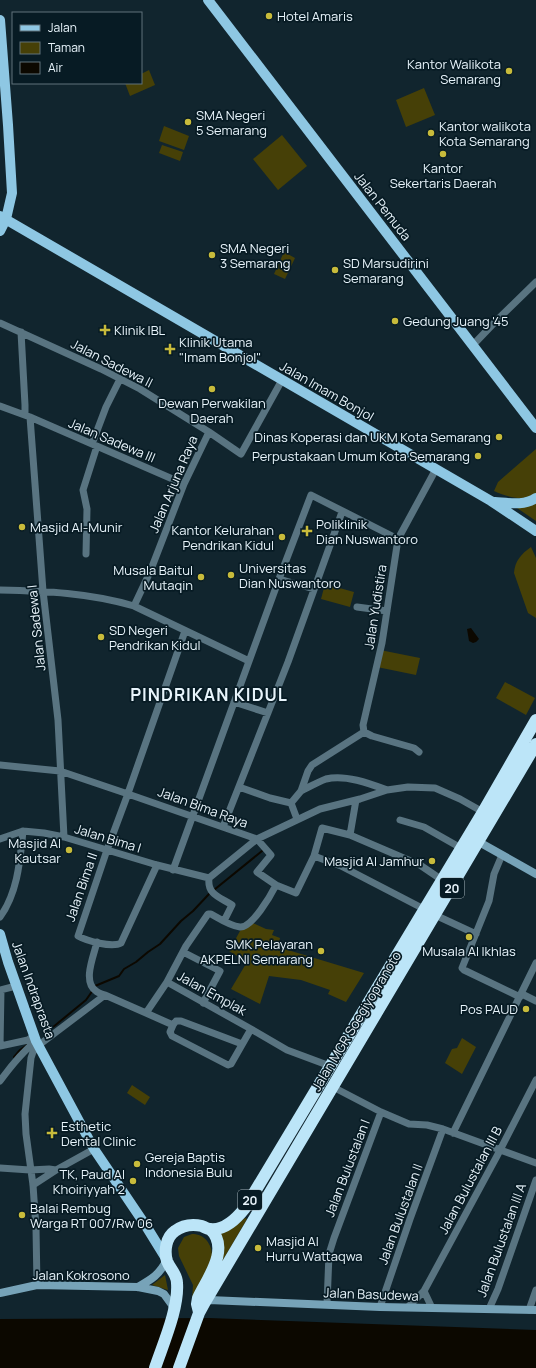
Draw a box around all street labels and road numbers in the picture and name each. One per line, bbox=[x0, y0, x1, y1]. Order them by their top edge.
street label: Jalan Pemuda bbox=[350, 168, 416, 244]
street label: Jalan Sadewa II bbox=[68, 335, 156, 391]
street label: Jalan Imam Bonjol bbox=[277, 357, 377, 425]
street label: Jalan Sadewa III bbox=[66, 414, 158, 466]
street label: Jalan Arjuna Raya bbox=[144, 433, 202, 535]
street label: Jalan Yudistira bbox=[359, 563, 391, 651]
street label: Jalan Sadewa I bbox=[23, 584, 49, 672]
street label: Jalan Bima Raya bbox=[156, 782, 250, 832]
street label: Jalan Bima I bbox=[73, 819, 143, 857]
street label: Jalan Bima II bbox=[61, 850, 101, 924]
road number: 20 bbox=[440, 878, 464, 898]
street label: Jalan Indraprasta bbox=[8, 939, 60, 1041]
street label: Jalan MGR Soegiyopranoto bbox=[307, 947, 405, 1094]
street label: Jalan Emplak bbox=[174, 967, 250, 1020]
street label: Jalan Bulustalan I bbox=[320, 1117, 374, 1219]
street label: Jalan Bulustalan III B bbox=[434, 1123, 506, 1237]
street label: Jalan Bulustalan II bbox=[373, 1161, 427, 1267]
street label: Jalan Bulustalan III A bbox=[472, 1181, 530, 1299]
road number: 20 bbox=[238, 1190, 262, 1210]
street label: Jalan Kokrosono bbox=[32, 1266, 130, 1284]
street label: Jalan Basudewa bbox=[323, 1283, 419, 1305]

